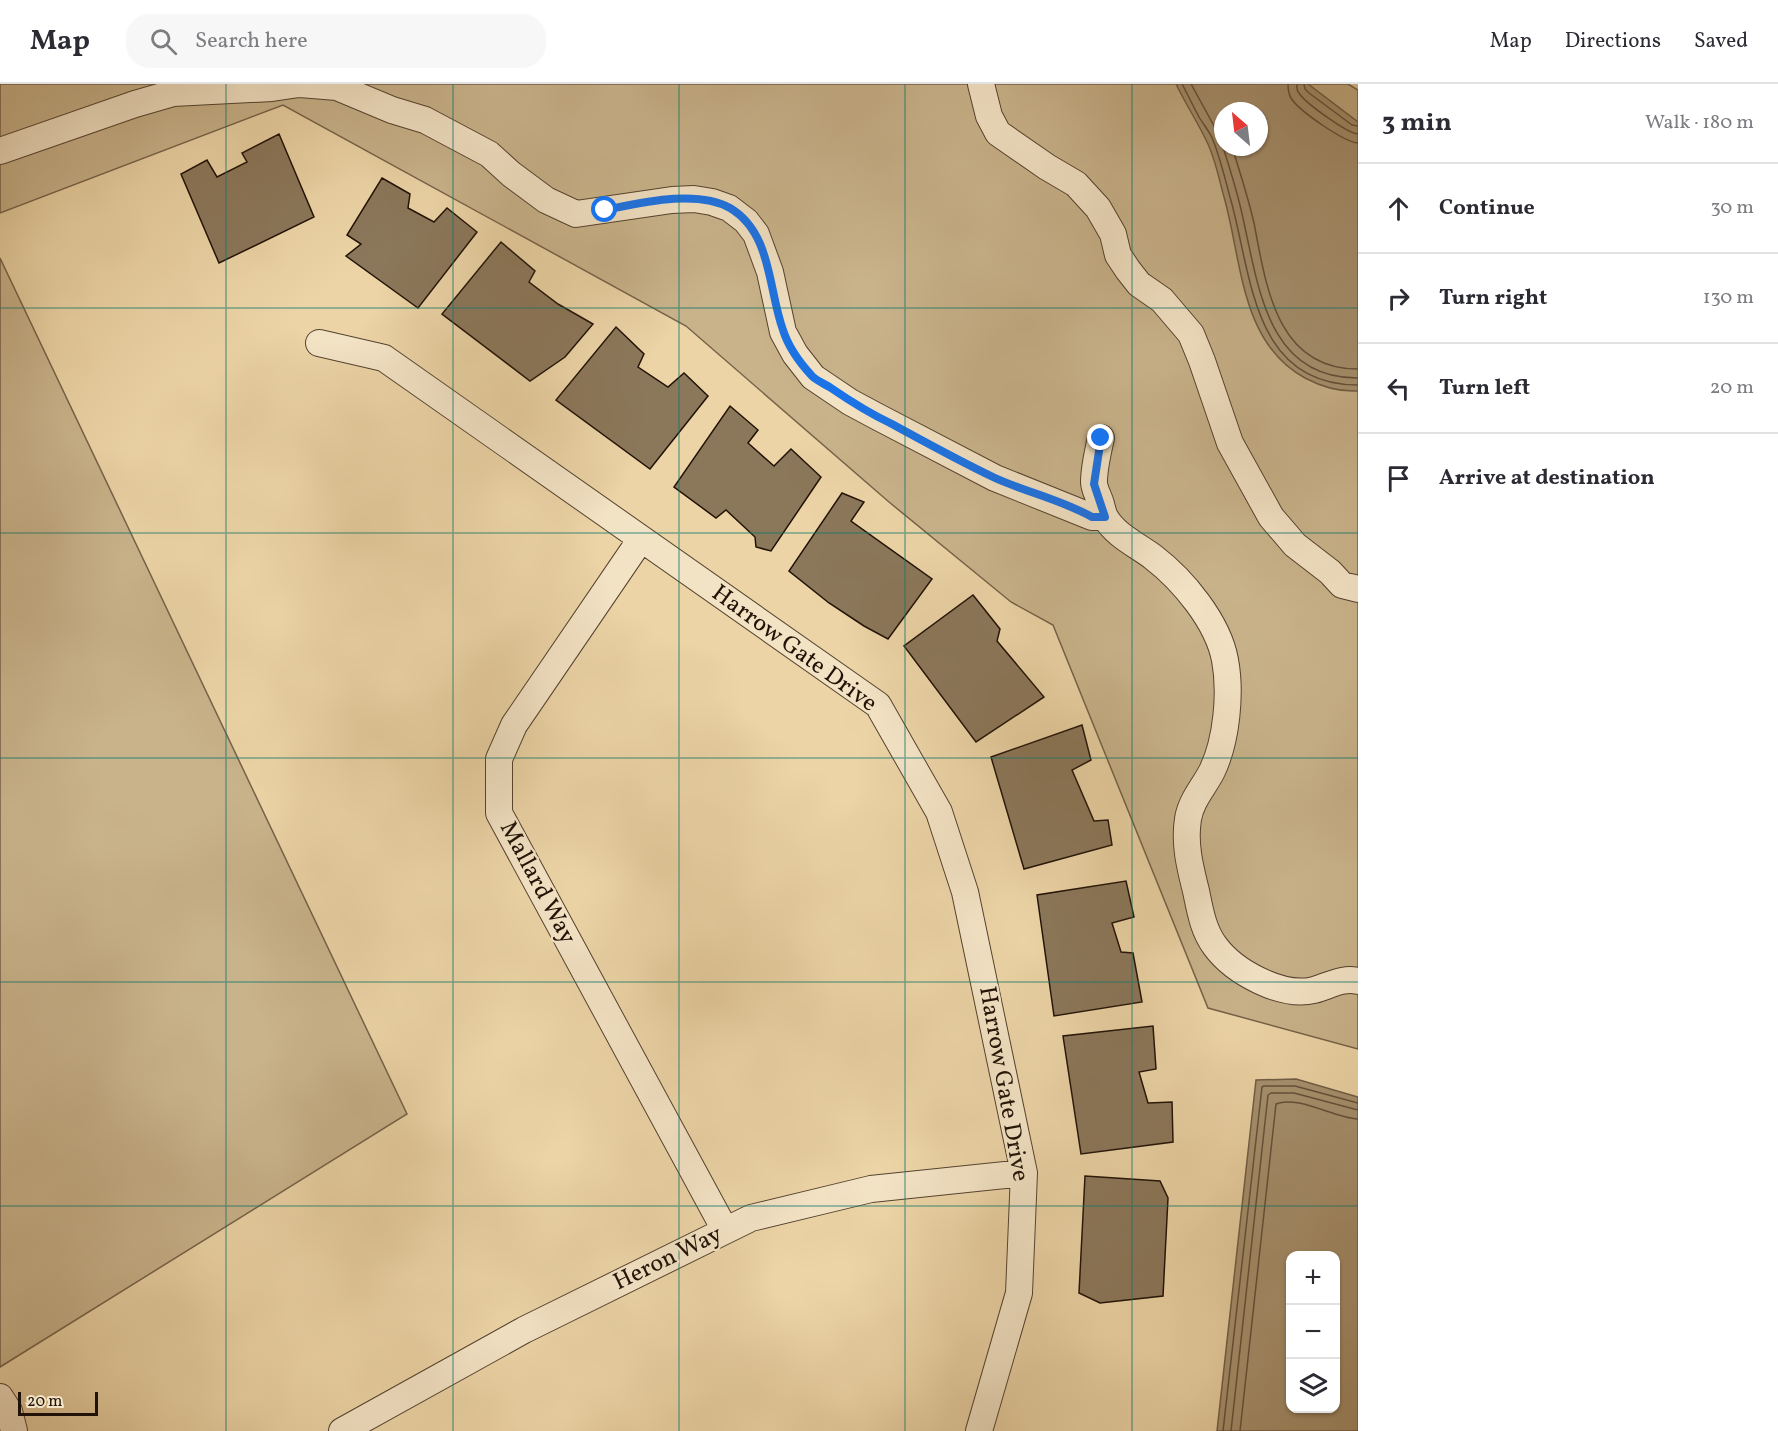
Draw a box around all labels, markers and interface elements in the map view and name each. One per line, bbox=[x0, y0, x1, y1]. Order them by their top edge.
search box bbox=[126, 14, 546, 68]
text: Map bbox=[30, 22, 90, 61]
icon: search bbox=[147, 25, 180, 58]
text: Search here bbox=[195, 26, 308, 57]
text: Map bbox=[1490, 27, 1532, 56]
text: Directions bbox=[1565, 27, 1661, 56]
text: Saved bbox=[1694, 27, 1748, 56]
north arrow bbox=[1214, 102, 1268, 156]
text: 3 min bbox=[1382, 105, 1452, 141]
text: Walk · 180 m bbox=[1645, 109, 1754, 137]
icon: ahead bbox=[1382, 192, 1415, 225]
text: Continue bbox=[1439, 193, 1535, 224]
text: 30 m bbox=[1710, 194, 1754, 222]
route start bbox=[591, 196, 617, 222]
icon: right bbox=[1382, 282, 1415, 315]
text: Turn right bbox=[1439, 283, 1547, 314]
text: 130 m bbox=[1703, 284, 1754, 312]
icon: left bbox=[1382, 372, 1415, 405]
text: Turn left bbox=[1439, 373, 1530, 404]
text: 20 m bbox=[1710, 374, 1754, 402]
route end bbox=[1087, 424, 1113, 450]
icon: arrive bbox=[1382, 462, 1415, 495]
text: Arrive at destination bbox=[1439, 463, 1655, 494]
street label: Harrow Gate Drive bbox=[704, 577, 884, 721]
street label: Mallard Way bbox=[490, 815, 584, 951]
street label: Harrow Gate Drive bbox=[969, 984, 1037, 1184]
street label: Heron Way bbox=[608, 1218, 728, 1300]
map controls bbox=[1286, 1251, 1340, 1413]
button: + bbox=[1286, 1251, 1340, 1305]
button: − bbox=[1286, 1305, 1340, 1359]
button: layers bbox=[1286, 1359, 1340, 1413]
scale bar bbox=[18, 1389, 98, 1416]
text: 20 m bbox=[27, 1391, 62, 1413]

